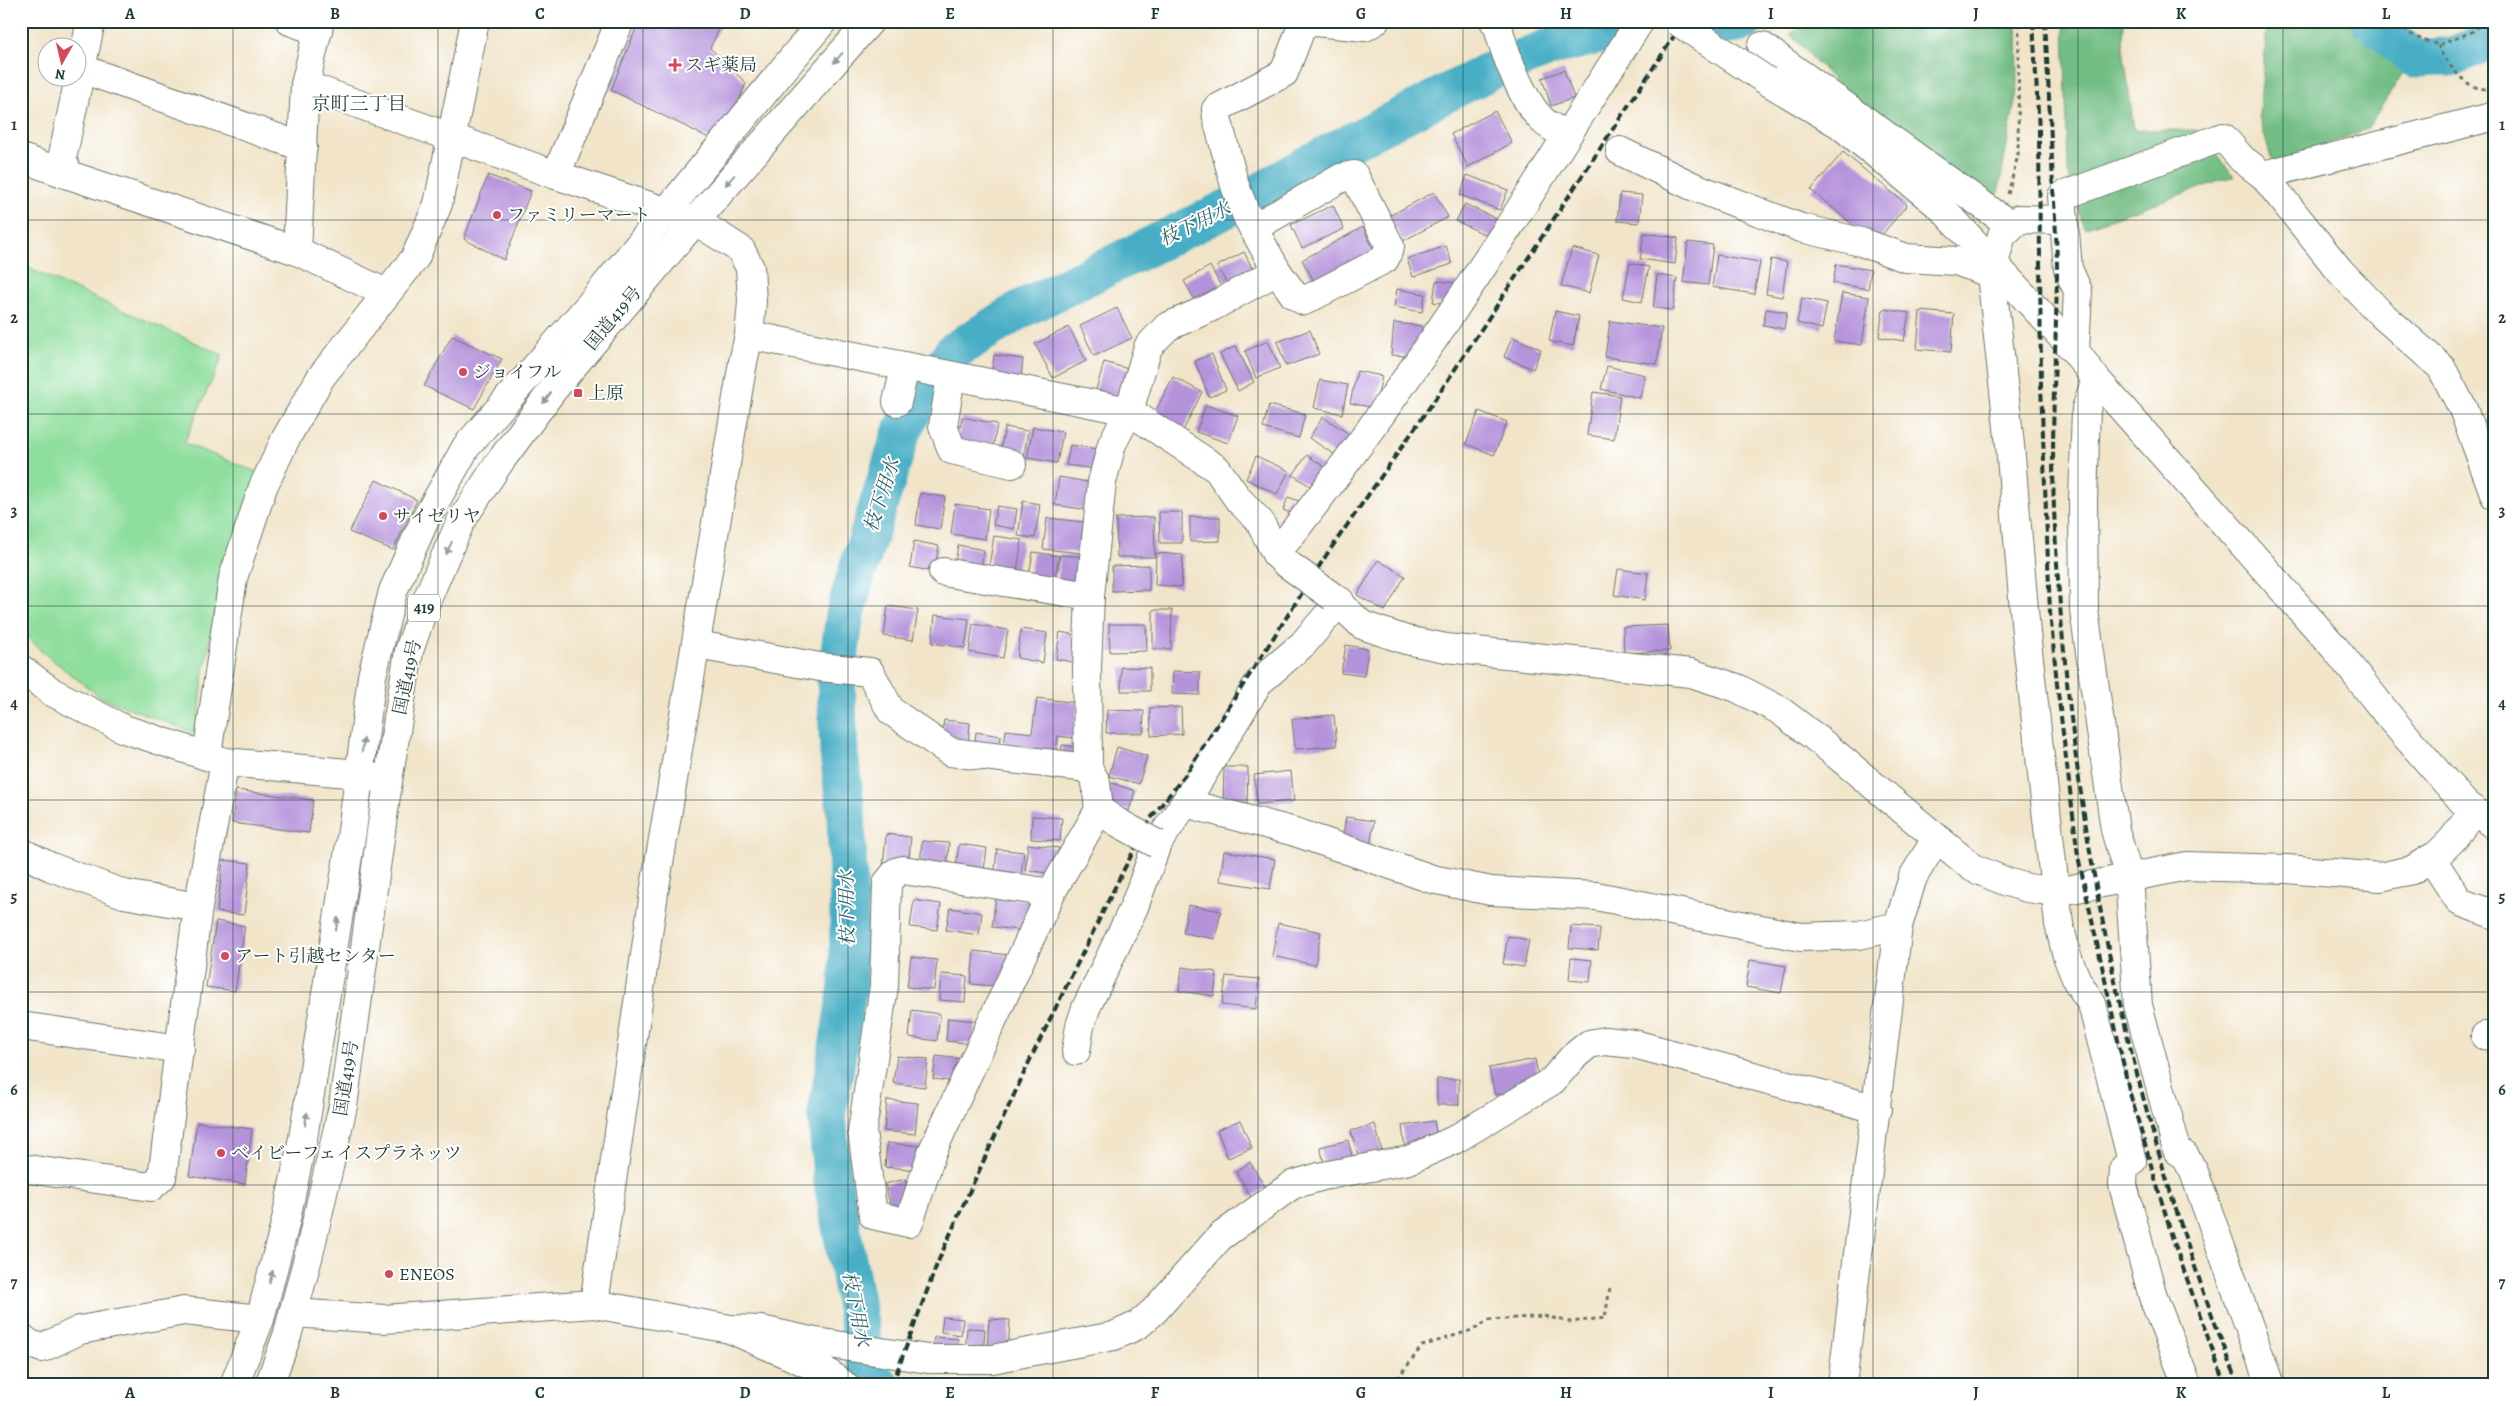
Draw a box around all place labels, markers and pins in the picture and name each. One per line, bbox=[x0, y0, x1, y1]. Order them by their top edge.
place label: スギ薬局 bbox=[685, 53, 757, 77]
marker: スギ薬局 bbox=[669, 59, 681, 71]
place label: ファミリーマート bbox=[507, 203, 651, 227]
marker: ファミリーマート bbox=[491, 209, 503, 221]
place label: ジョイフル bbox=[473, 360, 561, 384]
marker: ジョイフル bbox=[457, 366, 469, 378]
place label: 上原 bbox=[588, 381, 624, 405]
marker: 上原 bbox=[572, 387, 584, 399]
place label: サイゼリヤ bbox=[393, 504, 481, 528]
marker: サイゼリヤ bbox=[377, 510, 389, 522]
place label: アート引越センター bbox=[235, 944, 396, 968]
marker: アート引越センター bbox=[219, 950, 231, 962]
place label: ベイビーフェイスプラネッツ bbox=[231, 1141, 462, 1165]
marker: ベイビーフェイスプラネッツ bbox=[215, 1147, 227, 1159]
place label: ENEOS bbox=[399, 1262, 455, 1286]
marker: ENEOS bbox=[383, 1268, 395, 1280]

